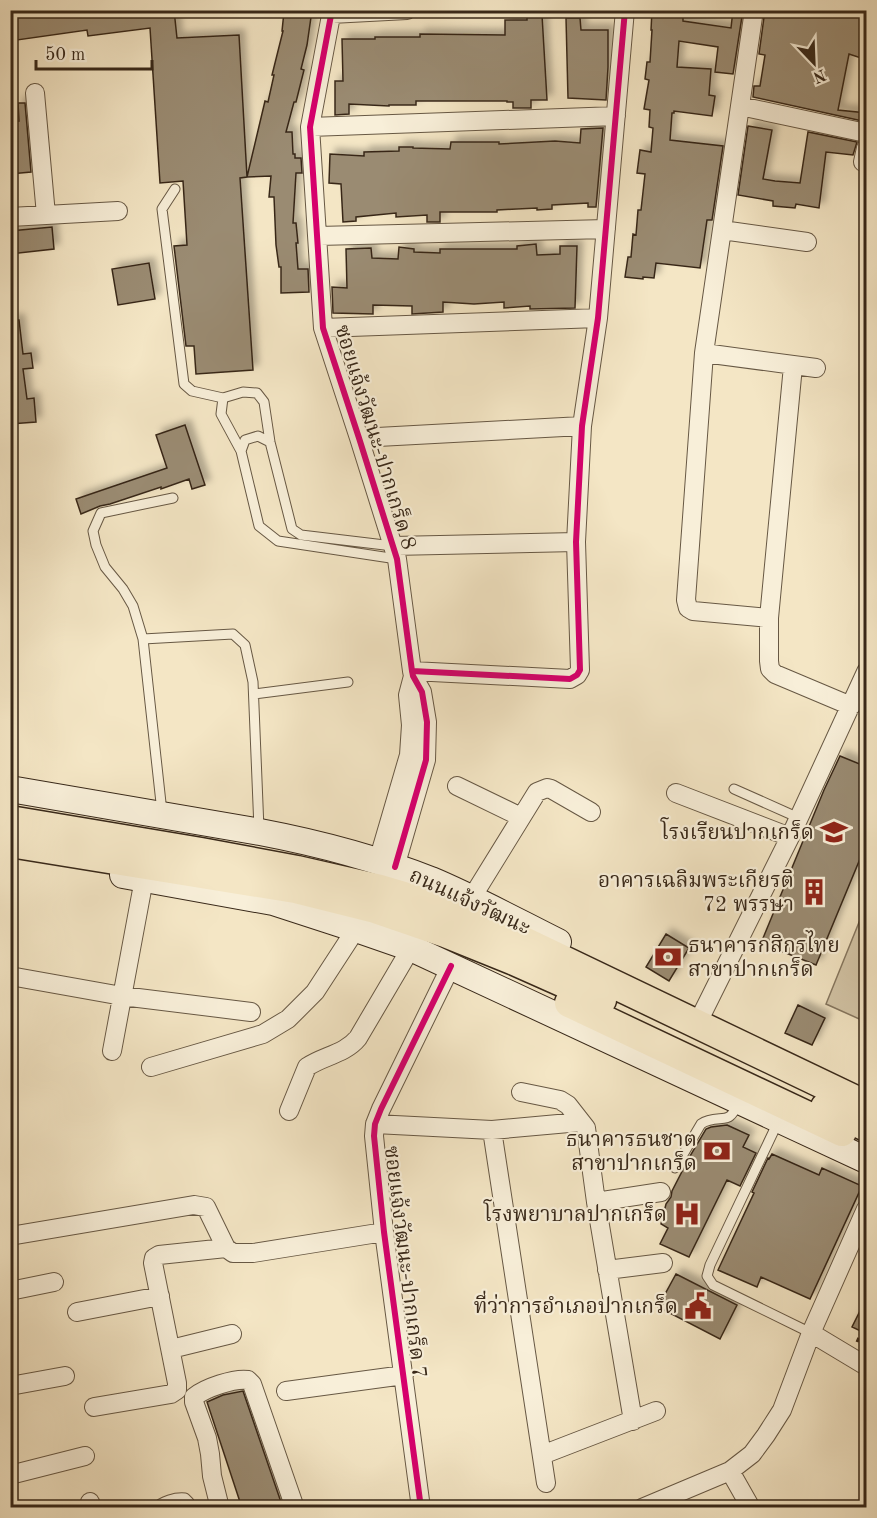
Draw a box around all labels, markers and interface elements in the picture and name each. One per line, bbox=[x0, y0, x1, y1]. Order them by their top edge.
scale bar bbox=[36, 33, 152, 71]
north arrow bbox=[784, 33, 844, 93]
text: 50 m bbox=[45, 46, 85, 64]
text: N bbox=[810, 65, 828, 85]
street label: ซอยแจ้งวัฒนะ-ปากเกร็ด 8 bbox=[330, 322, 422, 552]
place label: โรงเรียนปากเกร็ด bbox=[660, 817, 814, 844]
school or university icon: โรงเรียนปากเกร็ด bbox=[819, 817, 849, 847]
street label: ถนนแจ้งวัฒนะ bbox=[406, 863, 534, 940]
place label: อาคารเฉลิมพระเกียรติ 72 พรรษา bbox=[598, 868, 794, 916]
building icon: อาคารเฉลิมพระเกียรติ 72 พรรษา bbox=[799, 877, 829, 907]
place label: ธนาคารกสิกรไทย สาขาปากเกร็ด bbox=[688, 930, 840, 981]
bank icon: ธนาคารกสิกรไทย สาขาปากเกร็ด bbox=[653, 942, 683, 972]
place label: ธนาคารธนชาต สาขาปากเกร็ด bbox=[566, 1130, 697, 1175]
bank icon: ธนาคารธนชาต สาขาปากเกร็ด bbox=[702, 1136, 732, 1166]
street label: ซอยแจ้งวัฒนะ-ปากเกร็ด 7 bbox=[380, 1144, 432, 1380]
place label: โรงพยาบาลปากเกร็ด bbox=[483, 1199, 667, 1226]
hospital icon: โรงพยาบาลปากเกร็ด bbox=[672, 1199, 702, 1229]
place label: ที่ว่าการอำเภอปากเกร็ด bbox=[474, 1290, 678, 1318]
public building icon: ที่ว่าการอำเภอปากเกร็ด bbox=[683, 1291, 713, 1321]

